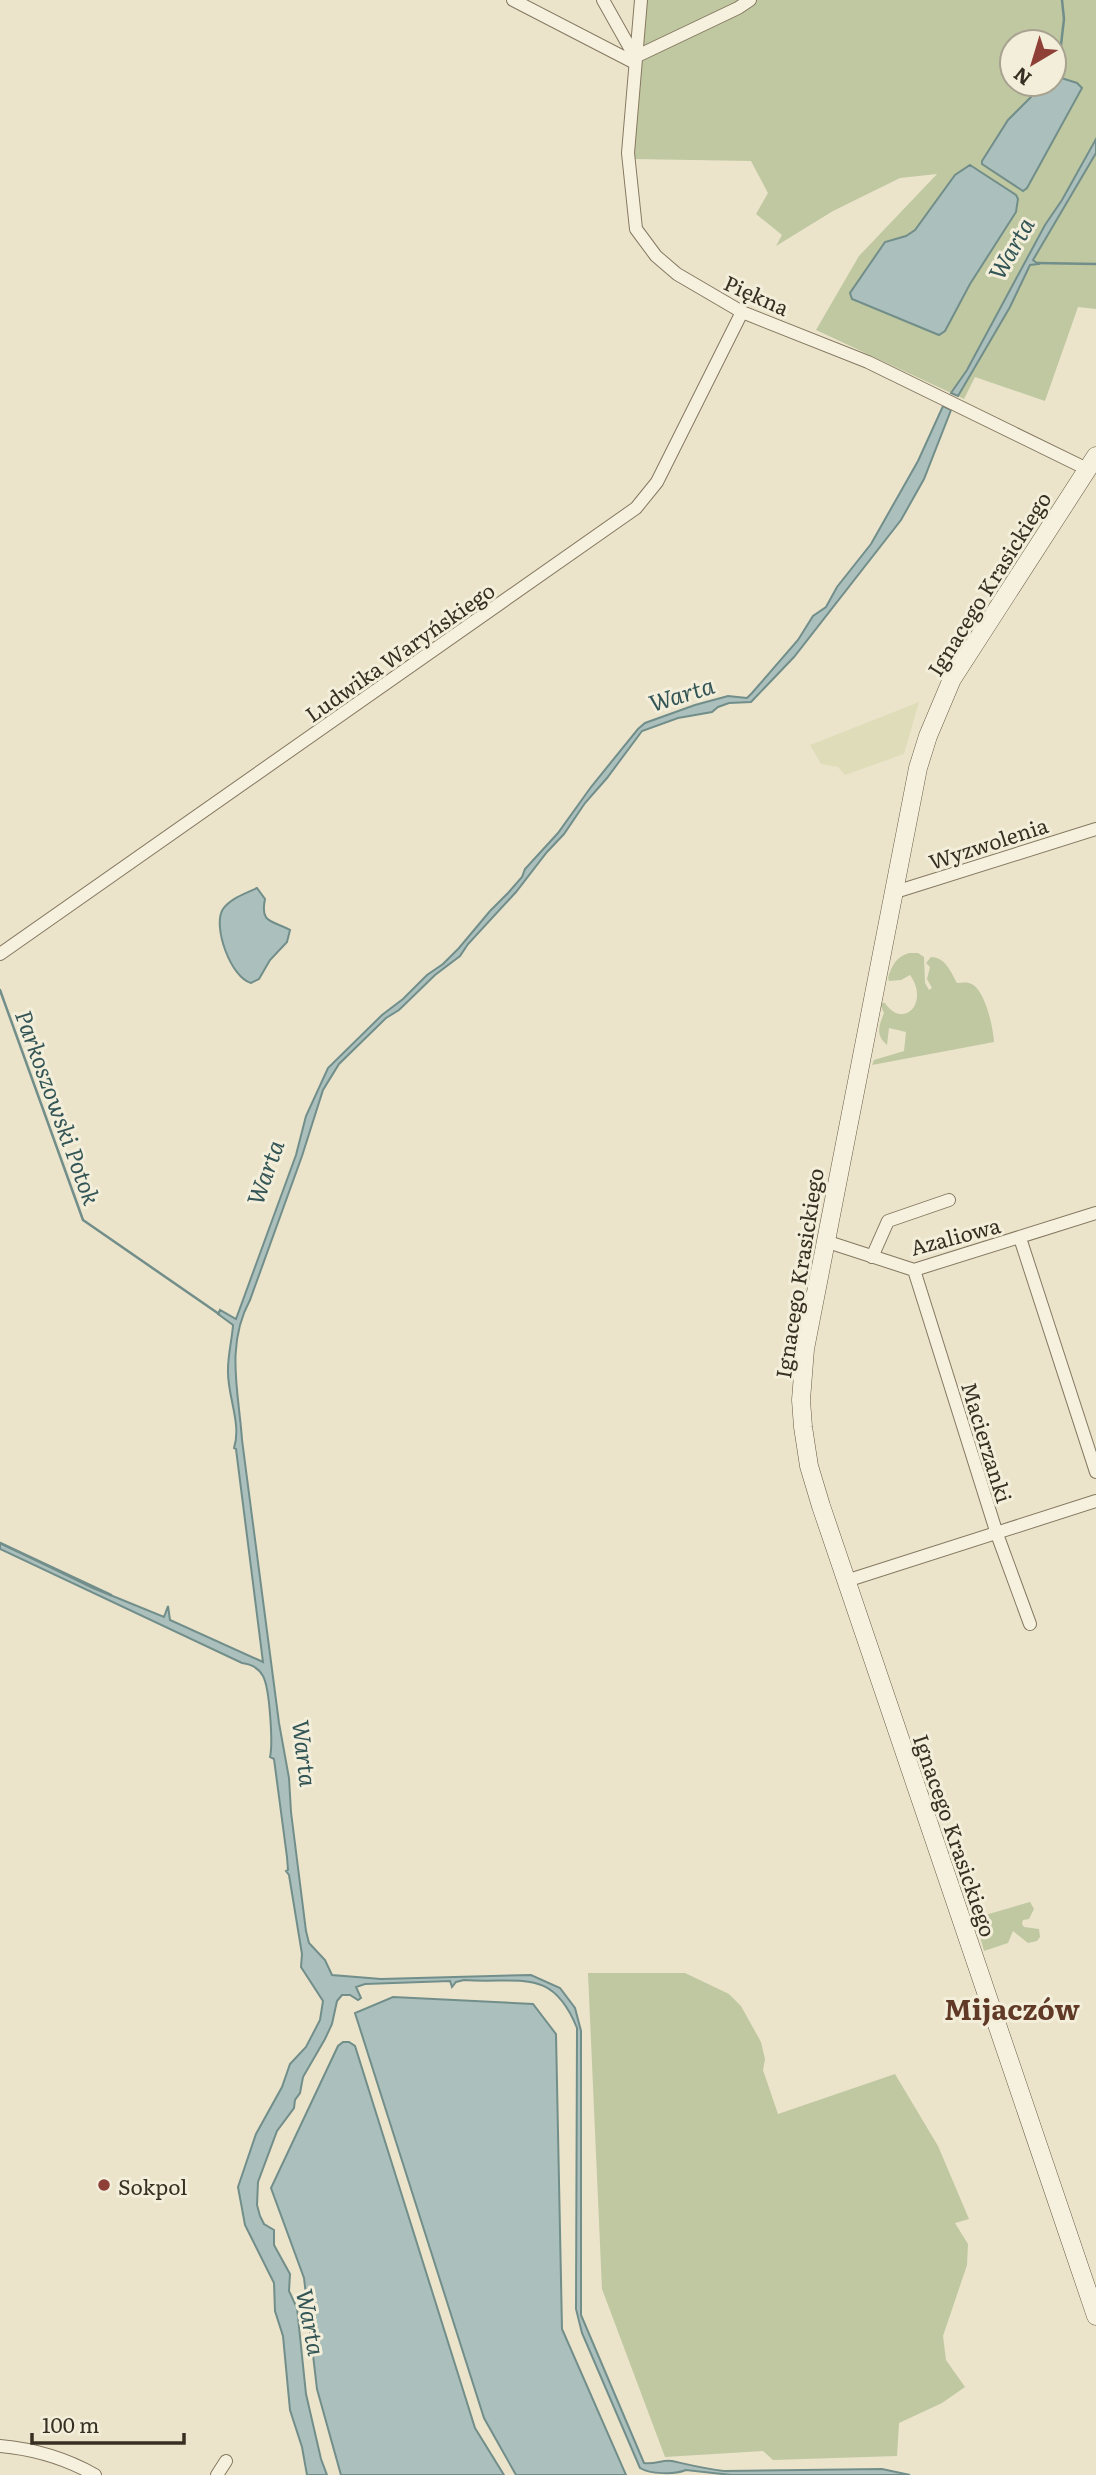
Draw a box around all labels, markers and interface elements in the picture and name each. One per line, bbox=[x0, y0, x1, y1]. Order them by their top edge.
north arrow bbox=[998, 28, 1068, 98]
text: N bbox=[1007, 61, 1037, 93]
water label: Warta bbox=[979, 210, 1041, 286]
street label: Piękna bbox=[720, 266, 795, 322]
street label: Ignacego Krasickiego bbox=[919, 485, 1057, 681]
street label: Ludwika Waryńskiego bbox=[298, 574, 500, 728]
water label: Warta bbox=[644, 667, 718, 719]
street label: Wyzwolenia bbox=[924, 808, 1052, 876]
water label: Parkoszowski Potok bbox=[8, 1005, 110, 1210]
water label: Warta bbox=[237, 1135, 291, 1209]
street label: Ignacego Krasickiego bbox=[766, 1166, 830, 1380]
street label: Azaliowa bbox=[906, 1208, 1004, 1262]
street label: Macierzanki bbox=[955, 1378, 1021, 1506]
water label: Warta bbox=[285, 1718, 327, 1788]
street label: Ignacego Krasickiego bbox=[907, 1730, 1005, 1940]
district label: Mijaczów bbox=[944, 1987, 1080, 2029]
place label: Sokpol bbox=[118, 2170, 187, 2201]
marker: Sokpol bbox=[96, 2177, 112, 2193]
water label: Warta bbox=[289, 2286, 335, 2358]
scale bar bbox=[32, 2402, 184, 2446]
text: 100 m bbox=[42, 2408, 99, 2439]

